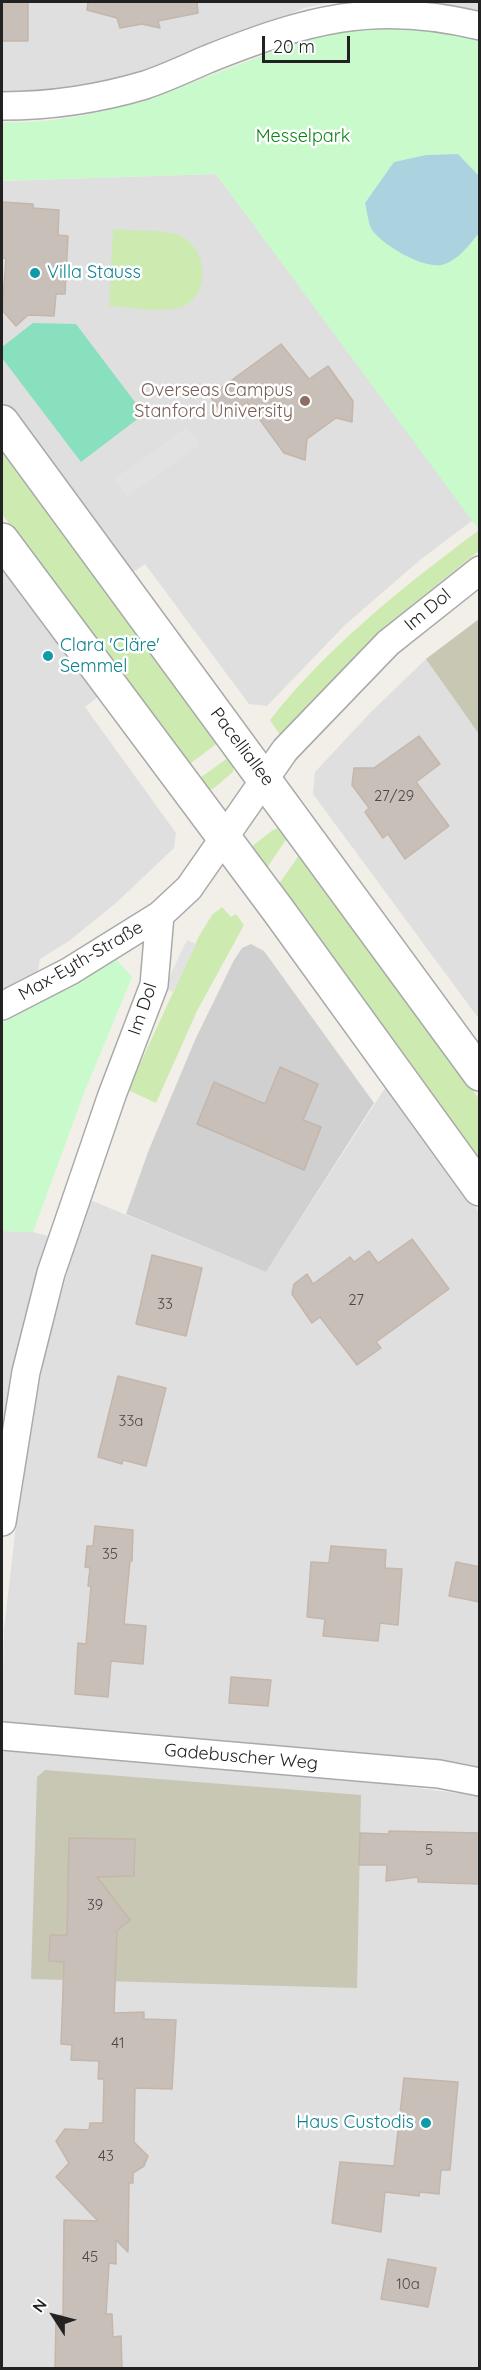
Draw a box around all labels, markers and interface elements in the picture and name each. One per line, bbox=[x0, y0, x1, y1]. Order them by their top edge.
scale bar bbox=[265, 24, 354, 62]
text: 20 m bbox=[273, 35, 315, 58]
park label: Messelpark bbox=[256, 126, 350, 148]
place label: Villa Stauss bbox=[47, 262, 141, 284]
marker: Villa Stauss bbox=[28, 266, 42, 280]
place label: Overseas Campus Stanford University bbox=[134, 380, 293, 422]
marker: Overseas Campus Stanford University bbox=[298, 394, 312, 408]
street label: Im Dol bbox=[400, 584, 456, 636]
place label: Clara 'Cläre' Semmel bbox=[60, 635, 160, 678]
marker: Clara 'Cläre' Semmel bbox=[41, 649, 55, 663]
street label: Pacelliallee bbox=[206, 704, 278, 790]
house number: 27/29 bbox=[374, 787, 414, 805]
street label: Max-Eyth-Straße bbox=[15, 917, 147, 1005]
street label: Im Dol bbox=[124, 980, 162, 1038]
house number: 27 bbox=[348, 1291, 364, 1309]
house number: 33 bbox=[157, 1295, 173, 1313]
house number: 33a bbox=[119, 1412, 143, 1430]
house number: 35 bbox=[102, 1545, 118, 1563]
street label: Gadebuscher Weg bbox=[163, 1740, 319, 1774]
house number: 5 bbox=[425, 1841, 433, 1859]
house number: 39 bbox=[87, 1896, 103, 1914]
house number: 41 bbox=[111, 2034, 125, 2052]
place label: Haus Custodis bbox=[296, 2112, 414, 2134]
marker: Haus Custodis bbox=[419, 2116, 433, 2130]
house number: 43 bbox=[98, 2147, 114, 2165]
house number: 45 bbox=[82, 2248, 98, 2266]
house number: 10a bbox=[396, 2275, 420, 2293]
north arrow bbox=[24, 2286, 84, 2346]
text: N bbox=[28, 2295, 51, 2316]

